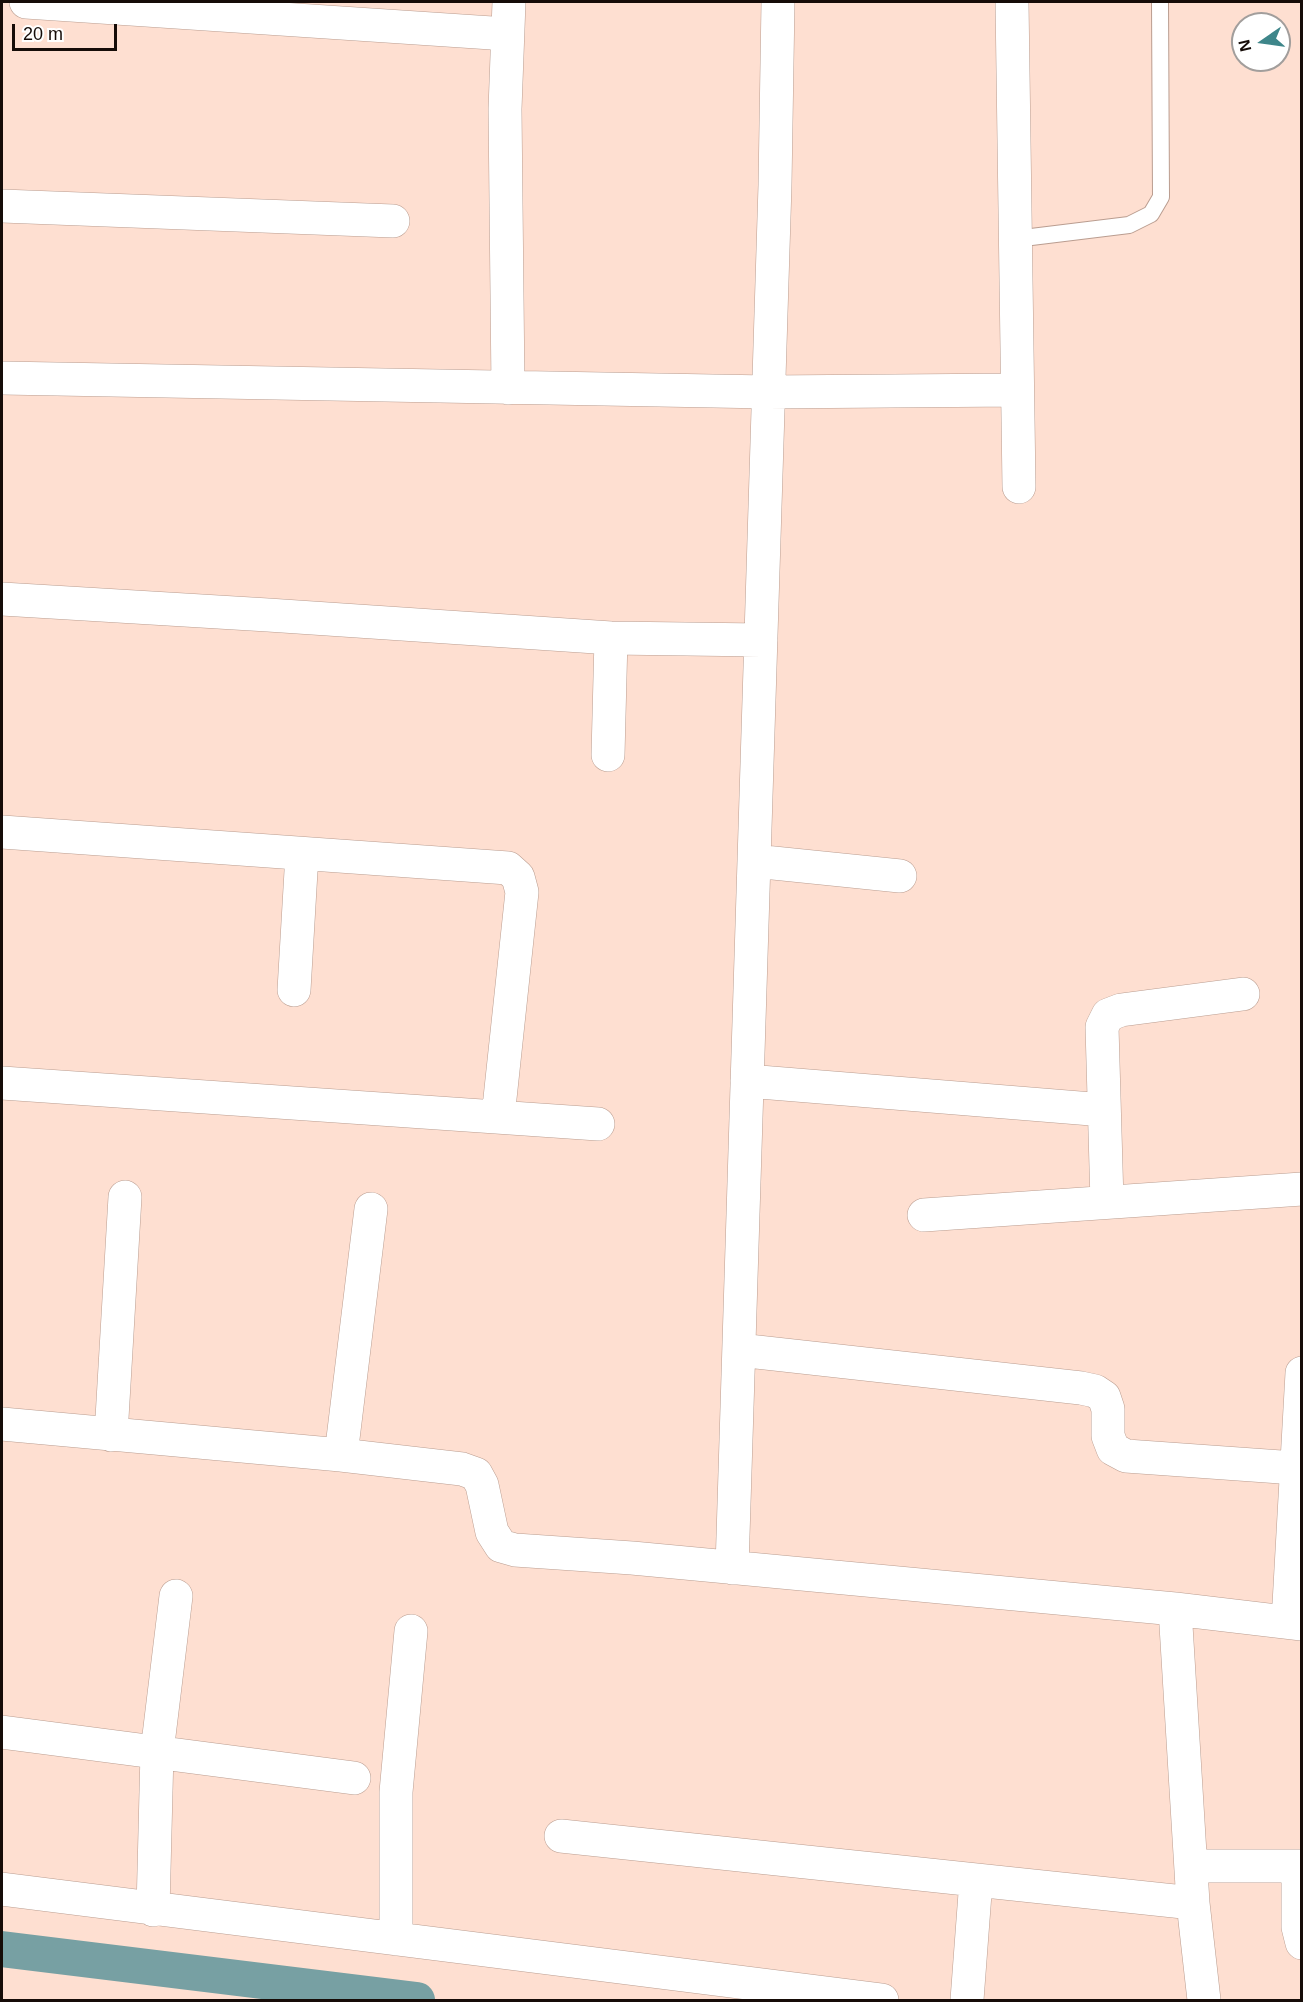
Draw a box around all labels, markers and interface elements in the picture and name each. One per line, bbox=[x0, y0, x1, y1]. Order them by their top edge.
scale bar bbox=[15, 12, 120, 50]
north arrow bbox=[1231, 12, 1291, 72]
text: 20 m bbox=[23, 24, 63, 44]
text: N bbox=[1235, 38, 1255, 53]

